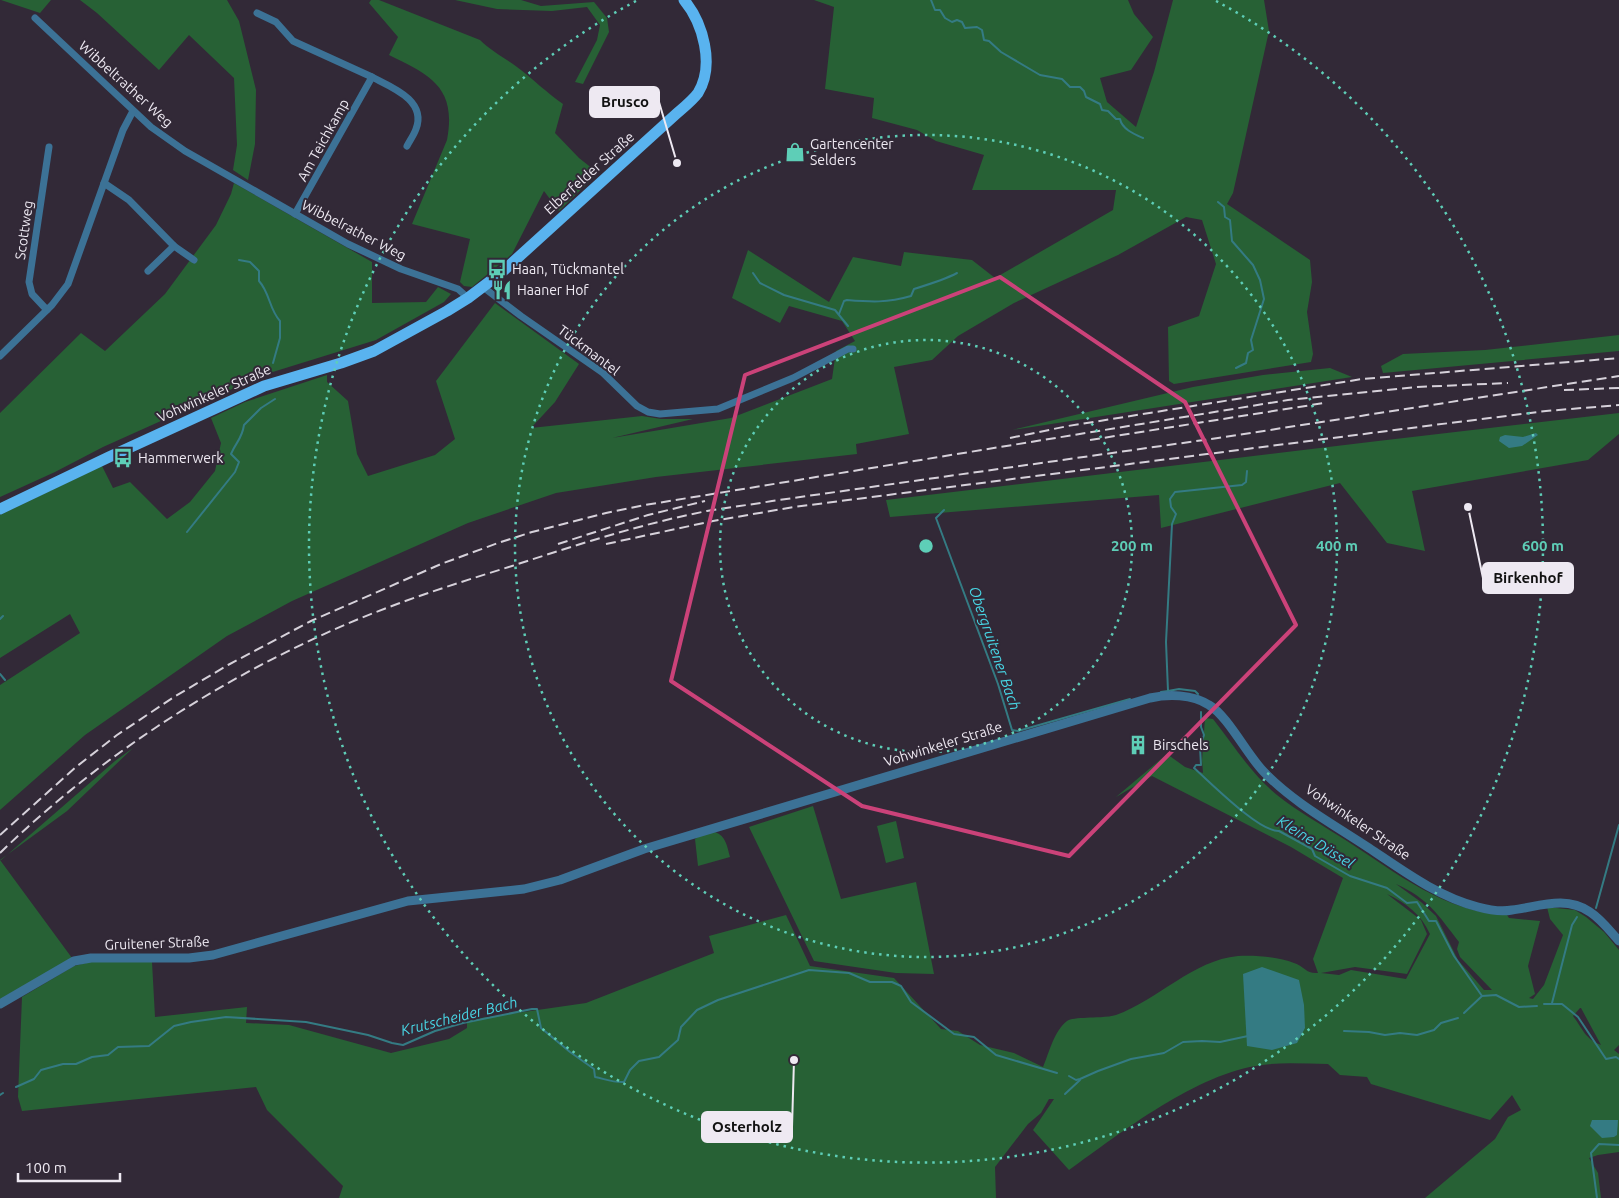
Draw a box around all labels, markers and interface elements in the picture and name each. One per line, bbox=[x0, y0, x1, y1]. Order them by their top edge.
street label: Wibbeltrather Weg bbox=[76, 38, 176, 130]
callout: Brusco bbox=[590, 87, 659, 117]
text: Brusco bbox=[601, 93, 649, 110]
street label: Am Teichkamp bbox=[294, 96, 352, 184]
street label: Elberfelder Straße bbox=[541, 128, 637, 218]
place label: Gartencenter Selders bbox=[810, 136, 894, 168]
shop icon: Gartencenter Selders bbox=[784, 141, 806, 163]
street label: Wibbelrather Weg bbox=[299, 197, 409, 263]
street label: Scottweg bbox=[12, 199, 36, 261]
bus stop icon: Haan, Tückmantel bbox=[486, 258, 508, 280]
place label: Haan, Tückmantel bbox=[512, 261, 624, 277]
restaurant icon: Haaner Hof bbox=[491, 279, 513, 301]
place label: Haaner Hof bbox=[517, 282, 589, 298]
street label: Tückmantel bbox=[555, 322, 623, 379]
street label: Vohwinkeler Straße bbox=[155, 361, 273, 425]
bus stop icon: Hammerwerk bbox=[112, 447, 134, 469]
place label: Hammerwerk bbox=[138, 450, 223, 466]
centre of rings bbox=[917, 537, 935, 555]
text: 200 m bbox=[1111, 537, 1153, 554]
text: 400 m bbox=[1316, 537, 1358, 554]
text: 600 m bbox=[1522, 537, 1564, 554]
callout: Birkenhof bbox=[1483, 563, 1573, 593]
text: Birkenhof bbox=[1493, 569, 1564, 586]
water label: Obergruitener Bach bbox=[966, 584, 1024, 712]
street label: Vohwinkeler Straße bbox=[882, 718, 1004, 770]
building icon: Birschels bbox=[1127, 734, 1149, 756]
place label: Birschels bbox=[1153, 737, 1209, 753]
street label: Vohwinkeler Straße bbox=[1303, 781, 1413, 863]
water label: Kleine Düssel bbox=[1274, 812, 1358, 872]
street label: Gruitener Straße bbox=[104, 933, 210, 953]
water label: Krutscheider Bach bbox=[399, 993, 519, 1039]
callout: Osterholz bbox=[702, 1112, 792, 1142]
text: Osterholz bbox=[712, 1118, 782, 1135]
scale bar bbox=[18, 1150, 120, 1182]
text: 100 m bbox=[25, 1159, 67, 1176]

